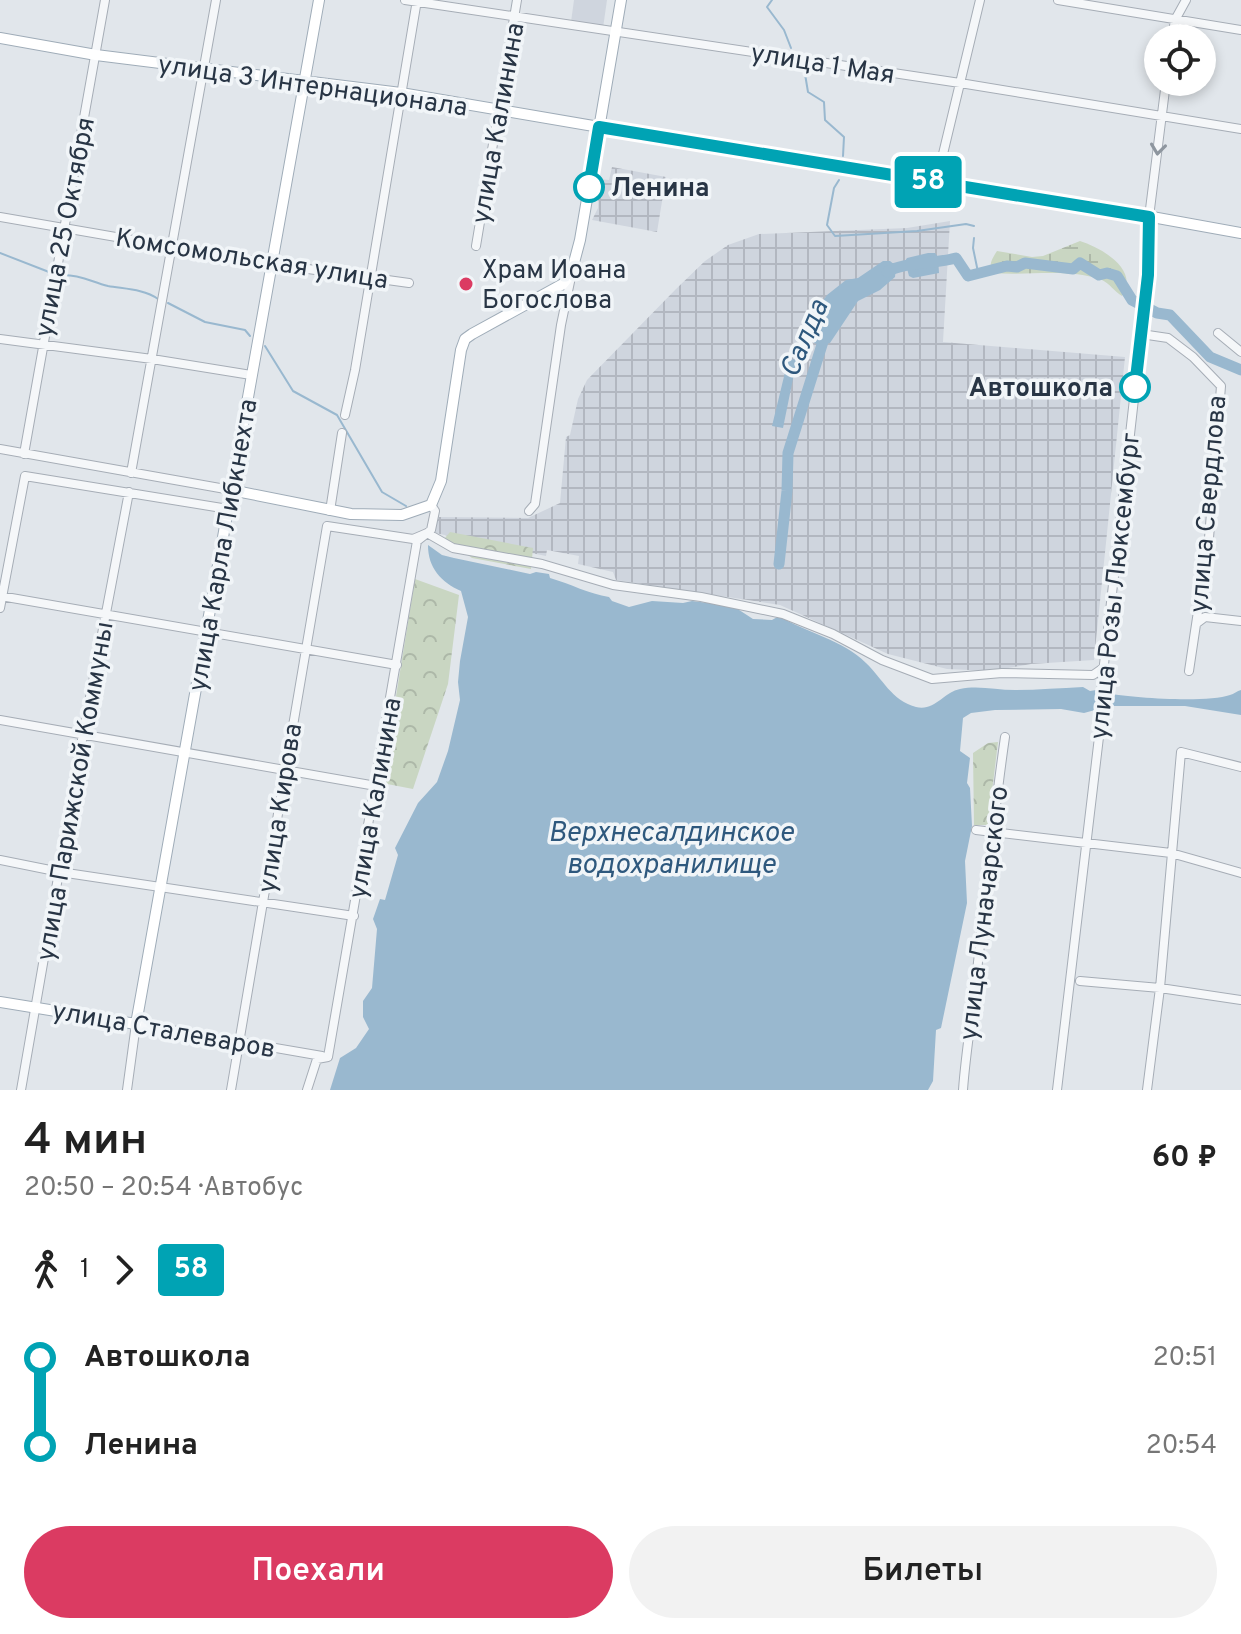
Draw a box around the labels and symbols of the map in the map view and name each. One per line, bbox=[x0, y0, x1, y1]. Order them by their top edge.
street label: улица Калинина bbox=[466, 20, 533, 226]
street label: улица 1 Мая bbox=[748, 38, 897, 93]
street label: улица 3 Интернационала bbox=[156, 49, 470, 126]
street label: улица 25 Октября bbox=[29, 115, 104, 340]
one-way arrow bbox=[1149, 143, 1166, 156]
line badge: 58 bbox=[892, 156, 964, 208]
marker: Ленина bbox=[574, 172, 604, 202]
place label: Ленина bbox=[611, 173, 710, 206]
street label: Комсомольская улица bbox=[113, 223, 390, 298]
place label: Храм Иоана Богослова bbox=[482, 255, 626, 318]
marker: Храм Иоана Богослова bbox=[457, 275, 475, 293]
water label: Салда bbox=[773, 294, 838, 384]
marker: Автошкола bbox=[1120, 372, 1150, 402]
place label: Автошкола bbox=[969, 373, 1113, 406]
street label: улица Свердлова bbox=[1184, 394, 1235, 614]
street label: улица Карла Либкнехта bbox=[182, 397, 266, 694]
street label: улица Розы Люксембург bbox=[1084, 431, 1149, 741]
street label: улица Парижской Коммуны bbox=[30, 619, 123, 964]
street label: улица Калинина bbox=[343, 695, 410, 901]
street label: улица Кирова bbox=[252, 721, 311, 896]
street label: улица Луначарского bbox=[954, 784, 1017, 1042]
water label: Верхнесалдинское водохранилище bbox=[548, 816, 794, 884]
street label: улица Сталеваров bbox=[49, 996, 278, 1067]

